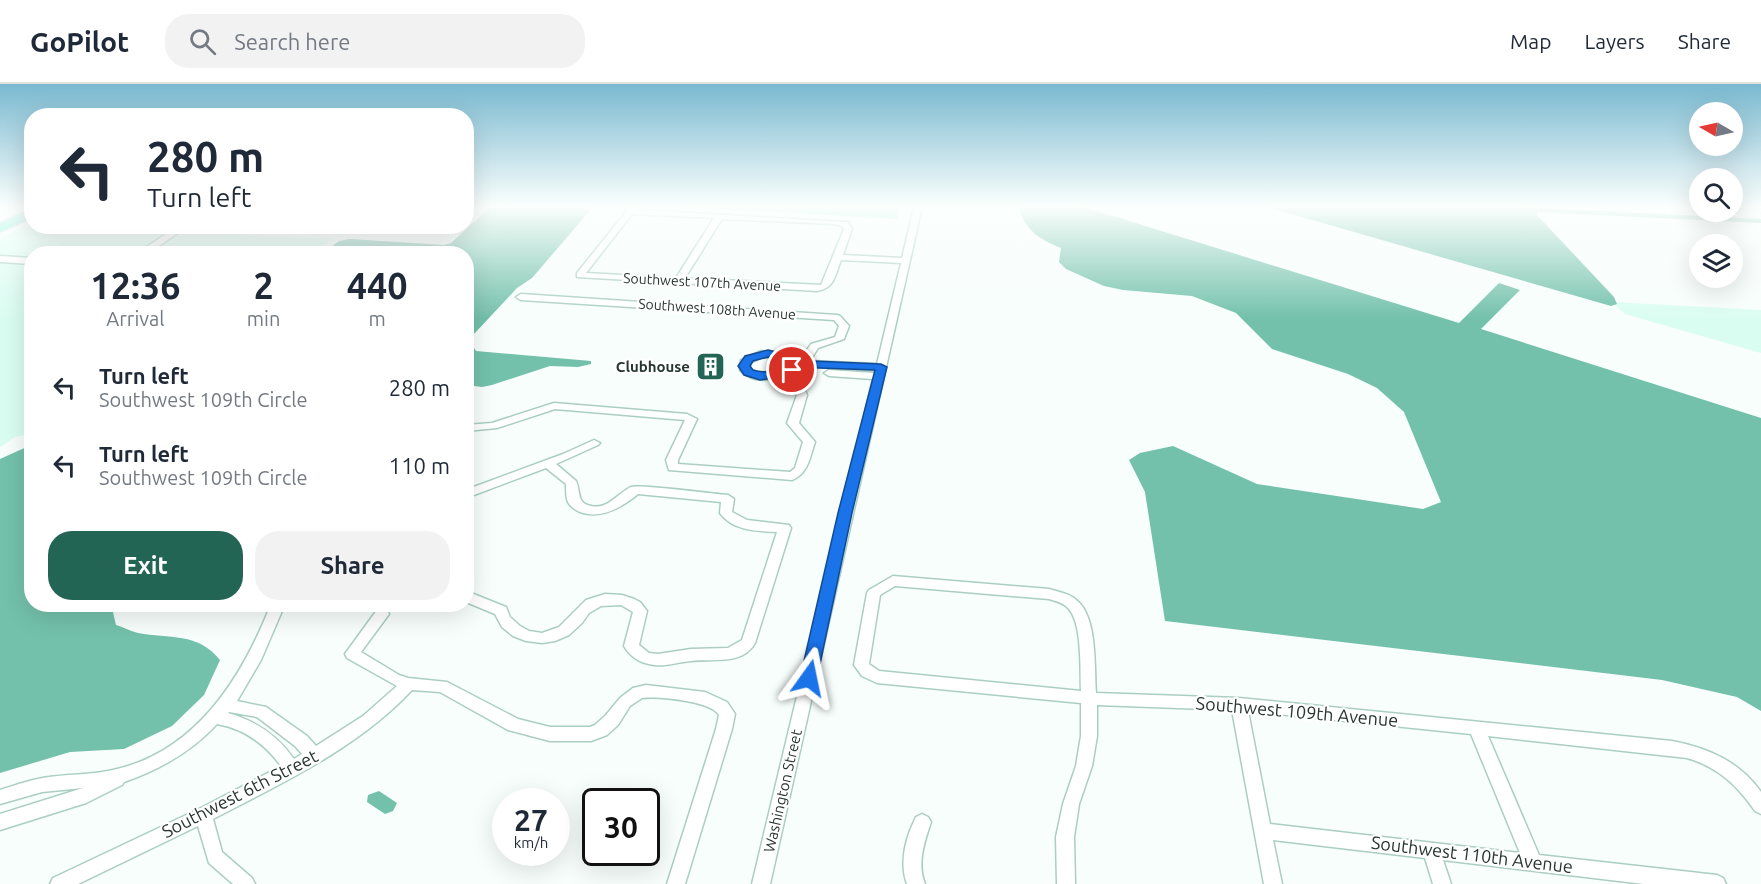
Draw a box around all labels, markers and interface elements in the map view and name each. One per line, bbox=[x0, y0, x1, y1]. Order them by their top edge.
search box bbox=[165, 14, 585, 68]
icon: search bbox=[186, 25, 219, 58]
text: GoPilot bbox=[30, 26, 129, 57]
text: Search here bbox=[234, 29, 350, 54]
text: Map bbox=[1510, 29, 1551, 53]
text: Layers bbox=[1584, 29, 1645, 53]
text: Share bbox=[1678, 29, 1731, 53]
north arrow bbox=[1689, 102, 1743, 156]
map controls bbox=[1689, 102, 1743, 288]
icon: left bbox=[48, 132, 126, 210]
text: 280 m bbox=[147, 133, 264, 180]
button: search bbox=[1689, 168, 1743, 222]
text: Turn left bbox=[147, 182, 251, 212]
button: layers bbox=[1689, 234, 1743, 288]
text: 12:36 bbox=[90, 265, 180, 306]
text: 2 bbox=[253, 265, 274, 306]
text: 440 bbox=[347, 265, 408, 306]
street label: Southwest 107th Avenue bbox=[623, 270, 781, 294]
street label: Southwest 108th Avenue bbox=[638, 296, 796, 322]
text: Arrival bbox=[106, 307, 165, 330]
text: min bbox=[247, 307, 280, 330]
text: m bbox=[369, 307, 386, 330]
pin bbox=[766, 344, 817, 395]
building icon: Clubhouse bbox=[695, 351, 727, 383]
icon: arrive bbox=[775, 353, 808, 386]
place label: Clubhouse bbox=[616, 358, 690, 375]
text: Turn left bbox=[99, 363, 189, 388]
icon: left bbox=[48, 371, 81, 404]
text: 280 m bbox=[389, 375, 450, 400]
text: Southwest 109th Circle bbox=[99, 388, 307, 411]
text: Turn left bbox=[99, 441, 189, 466]
icon: left bbox=[48, 449, 81, 482]
text: 110 m bbox=[389, 453, 450, 478]
text: Southwest 109th Circle bbox=[99, 466, 307, 489]
button: Exit bbox=[48, 531, 243, 600]
button: Share bbox=[255, 531, 450, 600]
position arrow bbox=[777, 646, 841, 710]
street label: Southwest 109th Avenue bbox=[1195, 692, 1399, 730]
street label: Washington Street bbox=[760, 728, 805, 854]
street label: Southwest 6th Street bbox=[158, 745, 321, 841]
speed limit sign: 30 bbox=[582, 788, 660, 866]
text: 27 bbox=[514, 803, 548, 837]
street label: Southwest 110th Avenue bbox=[1370, 832, 1574, 876]
text: km/h bbox=[514, 834, 548, 851]

